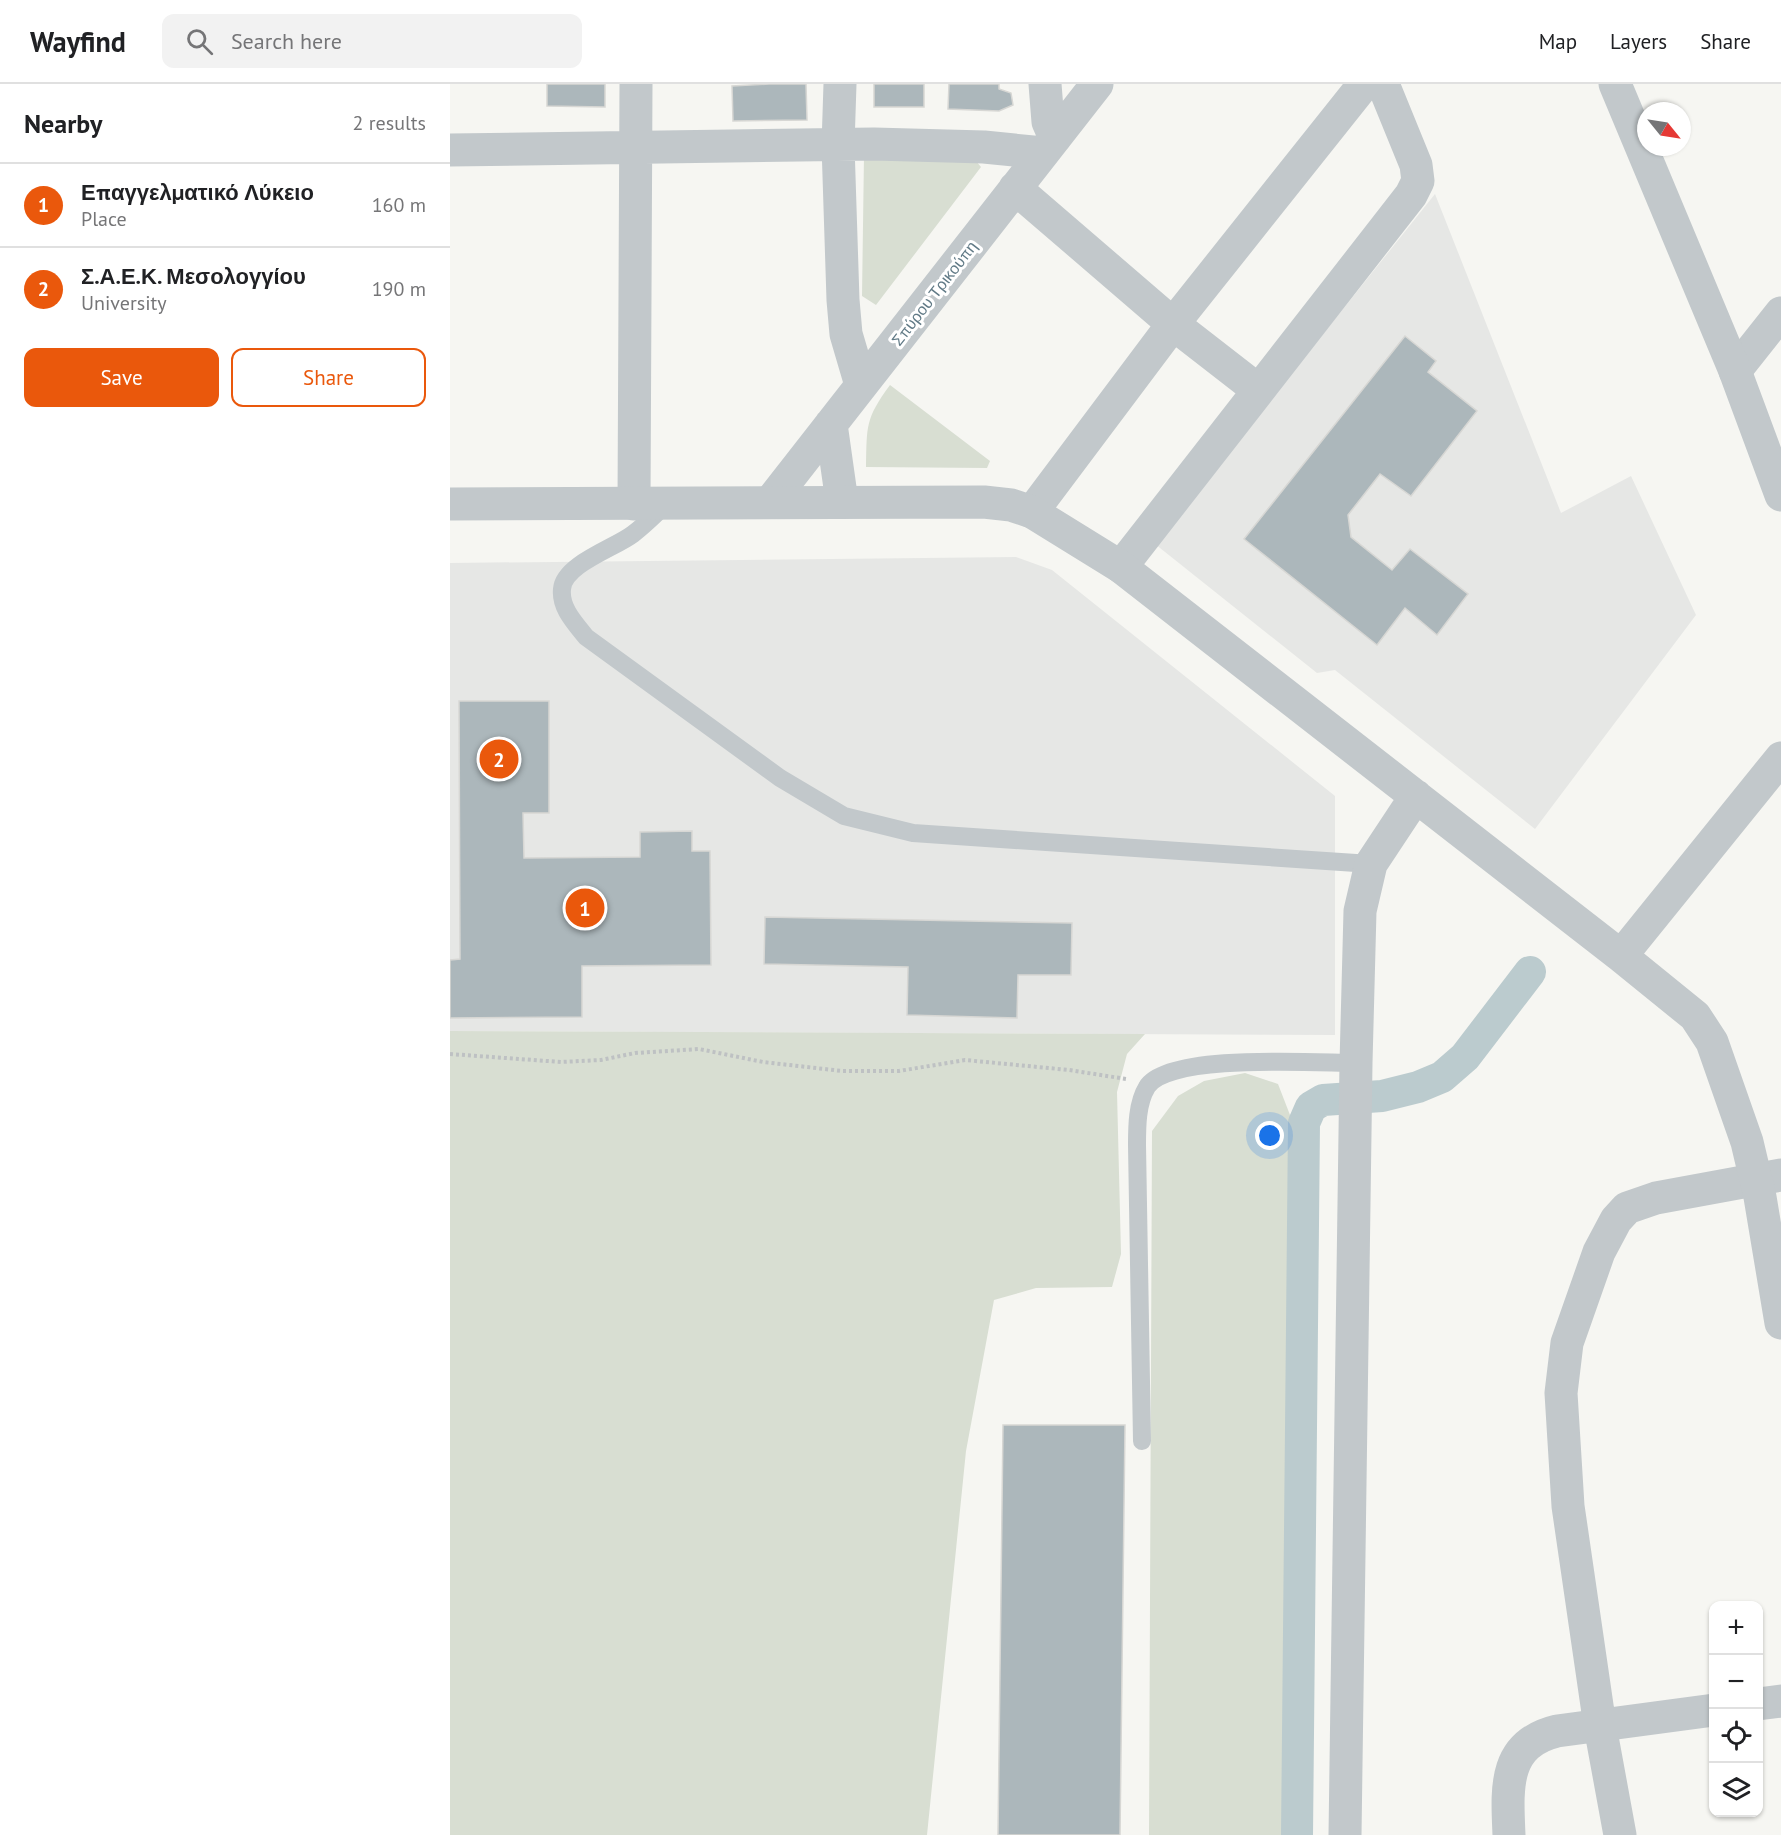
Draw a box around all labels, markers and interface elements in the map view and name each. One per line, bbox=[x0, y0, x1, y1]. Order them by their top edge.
search box bbox=[162, 14, 582, 68]
text: Wayfind bbox=[30, 23, 126, 60]
icon: search bbox=[183, 25, 216, 58]
text: Search here bbox=[231, 27, 342, 55]
text: Map bbox=[1539, 28, 1577, 55]
text: Layers bbox=[1610, 28, 1667, 55]
text: Share bbox=[1700, 28, 1751, 55]
north arrow bbox=[1637, 102, 1691, 156]
text: Nearby bbox=[24, 107, 102, 140]
text: 2 results bbox=[353, 110, 426, 136]
text: Επαγγελματικό Λύκειο bbox=[81, 178, 314, 206]
text: 1 bbox=[38, 192, 49, 218]
text: 160 m bbox=[372, 192, 426, 218]
text: Place bbox=[81, 206, 127, 232]
street label: Σπύρου Τρικούπη bbox=[887, 237, 981, 349]
text: Σ.Α.Ε.Κ. Μεσολογγίου bbox=[81, 262, 306, 290]
text: 2 bbox=[38, 276, 49, 302]
text: 190 m bbox=[372, 276, 426, 302]
text: University bbox=[81, 290, 167, 316]
button: Save bbox=[24, 348, 219, 407]
button: Share bbox=[231, 348, 426, 407]
pin: 2 bbox=[479, 736, 518, 782]
pin: 1 bbox=[566, 886, 604, 930]
your location bbox=[1255, 1121, 1284, 1150]
map controls bbox=[1709, 1601, 1763, 1817]
button: + bbox=[1709, 1601, 1763, 1655]
button: − bbox=[1709, 1655, 1763, 1709]
button: locate bbox=[1709, 1709, 1763, 1763]
button: layers bbox=[1709, 1763, 1763, 1817]

